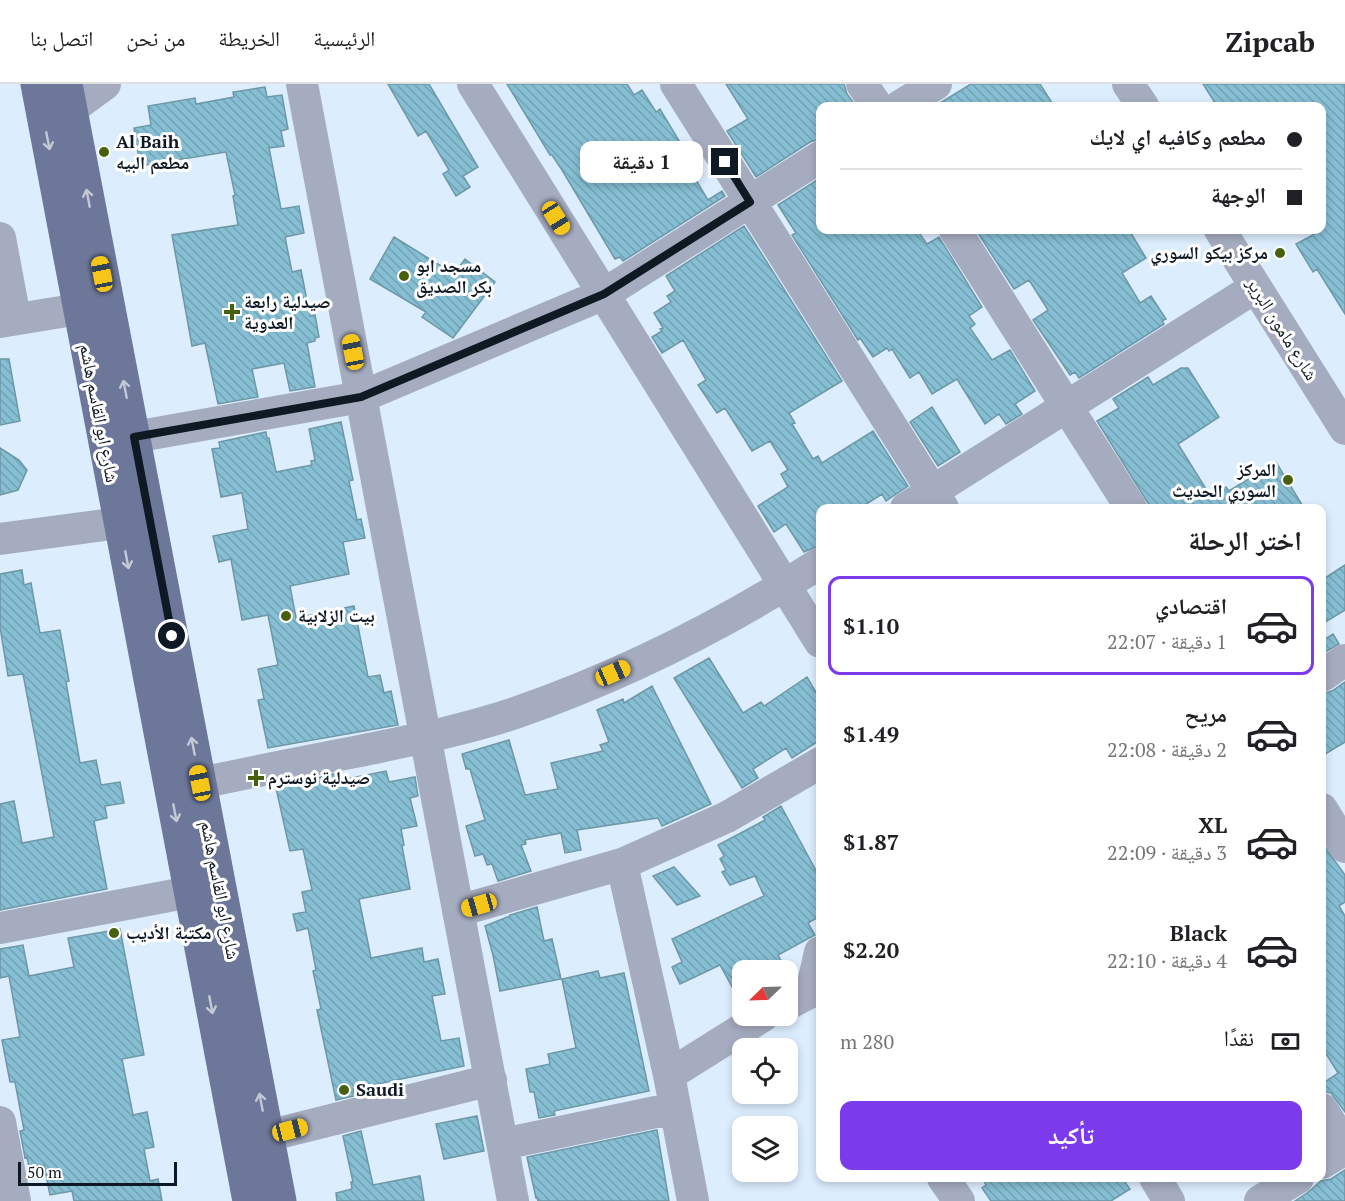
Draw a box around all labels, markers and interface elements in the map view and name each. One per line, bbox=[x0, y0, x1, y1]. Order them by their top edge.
text: Zipcab bbox=[1225, 23, 1315, 60]
text: اتصل بنا bbox=[30, 24, 93, 52]
text: من نحن bbox=[126, 24, 185, 52]
text: الخريطة bbox=[218, 24, 280, 52]
text: الرئيسية bbox=[313, 24, 375, 52]
text: مطعم وكافيه اي لايك bbox=[1089, 122, 1266, 151]
place label: Al Baih مطعم البيه bbox=[116, 129, 189, 175]
one-way arrow bbox=[43, 131, 54, 151]
callout: 1 دقيقة bbox=[581, 141, 704, 183]
marker: Al Baih مطعم البيه bbox=[97, 145, 111, 159]
text: 1 دقيقة bbox=[612, 148, 671, 175]
route end bbox=[711, 148, 738, 175]
text: الوجهة bbox=[1211, 180, 1266, 209]
one-way arrow bbox=[82, 188, 93, 208]
car bbox=[539, 198, 573, 238]
place label: مركز بيكو السوري bbox=[1150, 240, 1268, 267]
marker: مركز بيكو السوري bbox=[1273, 246, 1287, 260]
place label: مسجد ابو بكر الصديق bbox=[416, 253, 492, 298]
car bbox=[90, 255, 114, 293]
marker: مسجد ابو بكر الصديق bbox=[397, 269, 411, 283]
street label: شارع مامون البرير bbox=[1241, 272, 1324, 384]
place label: صيدلية رابعة العدوية bbox=[244, 289, 330, 334]
marker: صيدلية رابعة العدوية bbox=[225, 305, 239, 319]
car bbox=[341, 333, 365, 371]
street label: شارع ابو القاسم هاشم bbox=[74, 341, 125, 485]
one-way arrow bbox=[119, 380, 130, 400]
place label: المركز السوري الحديث bbox=[1172, 457, 1276, 505]
marker: المركز السوري الحديث bbox=[1281, 473, 1295, 487]
text: اختر الرحلة bbox=[1188, 522, 1302, 558]
one-way arrow bbox=[122, 550, 133, 569]
text: اقتصادي bbox=[1155, 591, 1227, 620]
icon: car bbox=[1245, 599, 1299, 653]
place label: بيت الزلابية bbox=[298, 603, 375, 627]
marker: بيت الزلابية bbox=[279, 609, 293, 623]
text: $1.10 bbox=[843, 611, 899, 640]
route start bbox=[158, 622, 185, 649]
text: 1 دقيقة · 22:07 bbox=[1107, 628, 1227, 655]
car bbox=[593, 657, 633, 689]
text: مريح bbox=[1184, 699, 1227, 728]
icon: car bbox=[1245, 707, 1299, 761]
text: $1.49 bbox=[843, 719, 899, 748]
one-way arrow bbox=[187, 736, 198, 756]
text: 2 دقيقة · 22:08 bbox=[1107, 736, 1227, 763]
car bbox=[188, 764, 212, 802]
place label: صيدلية نوسترم bbox=[268, 765, 370, 790]
marker: صيدلية نوسترم bbox=[249, 771, 263, 785]
one-way arrow bbox=[170, 803, 181, 823]
text: XL bbox=[1198, 810, 1227, 839]
icon: car bbox=[1245, 815, 1299, 869]
street label: شارع ابو القاسم هاشم bbox=[195, 818, 246, 962]
text: $1.87 bbox=[843, 827, 899, 856]
text: 3 دقيقة · 22:09 bbox=[1107, 839, 1227, 866]
car bbox=[459, 891, 499, 919]
text: Black bbox=[1170, 918, 1227, 947]
place label: مكتبة الأديب bbox=[126, 920, 212, 944]
icon: car bbox=[1245, 923, 1299, 977]
marker: مكتبة الأديب bbox=[107, 926, 121, 940]
text: $2.20 bbox=[843, 935, 899, 964]
text: 4 دقيقة · 22:10 bbox=[1107, 947, 1227, 974]
north arrow bbox=[732, 960, 798, 1026]
map controls bbox=[732, 960, 798, 1182]
one-way arrow bbox=[206, 995, 217, 1014]
text: نقدًا bbox=[1224, 1023, 1254, 1052]
icon: cash bbox=[1269, 1025, 1302, 1058]
text: 280 m bbox=[840, 1028, 894, 1055]
button: locate bbox=[732, 1038, 798, 1104]
place label: Saudi bbox=[356, 1077, 404, 1101]
marker: Saudi bbox=[337, 1083, 351, 1097]
one-way arrow bbox=[255, 1093, 266, 1113]
button: تأكيد bbox=[840, 1101, 1302, 1170]
button: layers bbox=[732, 1116, 798, 1182]
car bbox=[270, 1117, 310, 1143]
scale bar bbox=[18, 1159, 177, 1186]
text: 50 m bbox=[27, 1161, 62, 1183]

